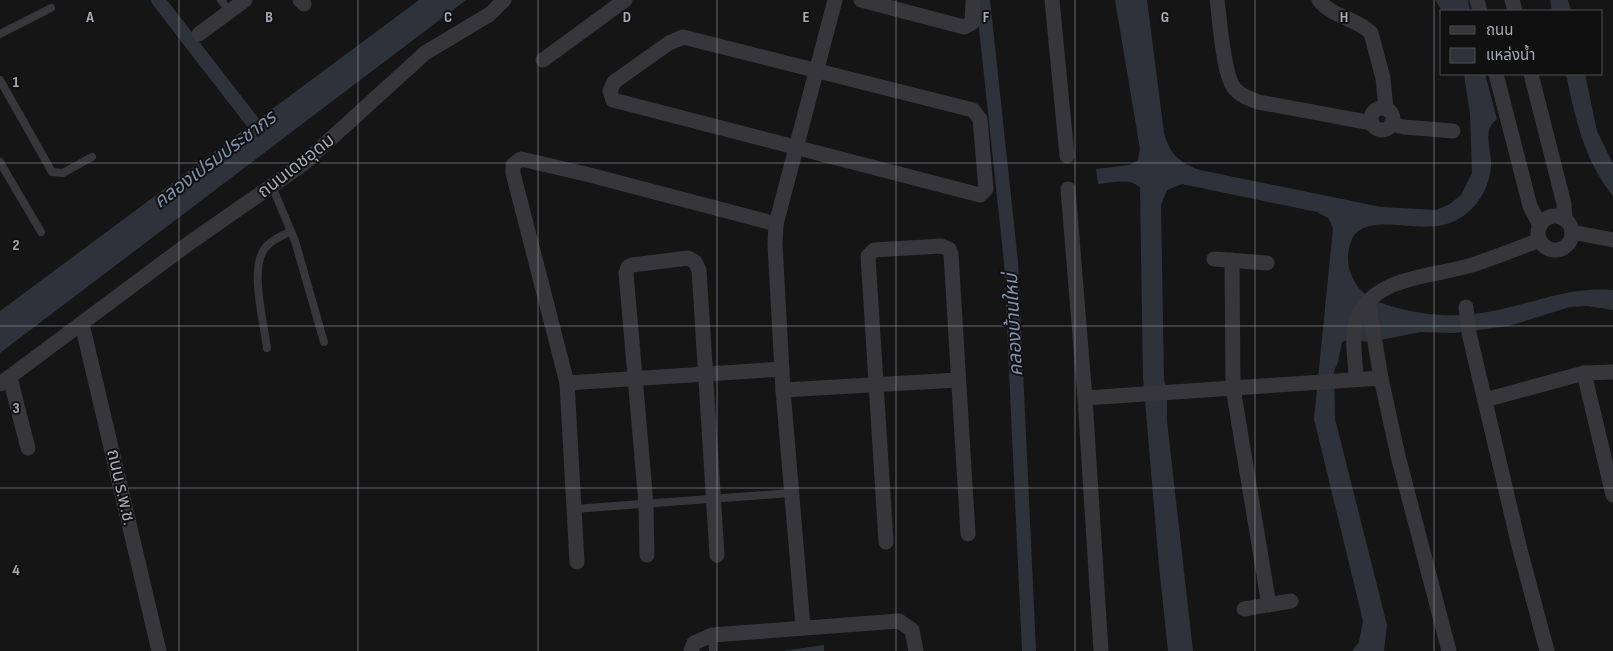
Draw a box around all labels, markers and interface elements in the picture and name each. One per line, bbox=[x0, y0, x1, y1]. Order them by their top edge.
text: A bbox=[85, 8, 94, 27]
text: B bbox=[265, 8, 273, 27]
text: C bbox=[444, 8, 452, 27]
text: D bbox=[623, 8, 631, 27]
text: E bbox=[803, 8, 810, 27]
text: F bbox=[983, 8, 990, 27]
text: G bbox=[1161, 8, 1169, 27]
text: H bbox=[1340, 8, 1348, 27]
legend bbox=[1440, 10, 1603, 75]
text: ถนน bbox=[1486, 21, 1513, 40]
text: แหล่งน้ำ bbox=[1486, 44, 1535, 65]
text: 1 bbox=[13, 73, 20, 92]
water label: คลองเปรมประชากร bbox=[149, 105, 282, 214]
street label: ถนนเดชอุดม bbox=[253, 130, 339, 202]
text: 2 bbox=[12, 236, 20, 255]
water label: คลองบ้านใหม่ bbox=[1000, 270, 1028, 377]
text: 3 bbox=[12, 399, 20, 418]
street label: ถนน ร.พ.ช. bbox=[102, 447, 140, 527]
text: 4 bbox=[12, 561, 20, 580]

